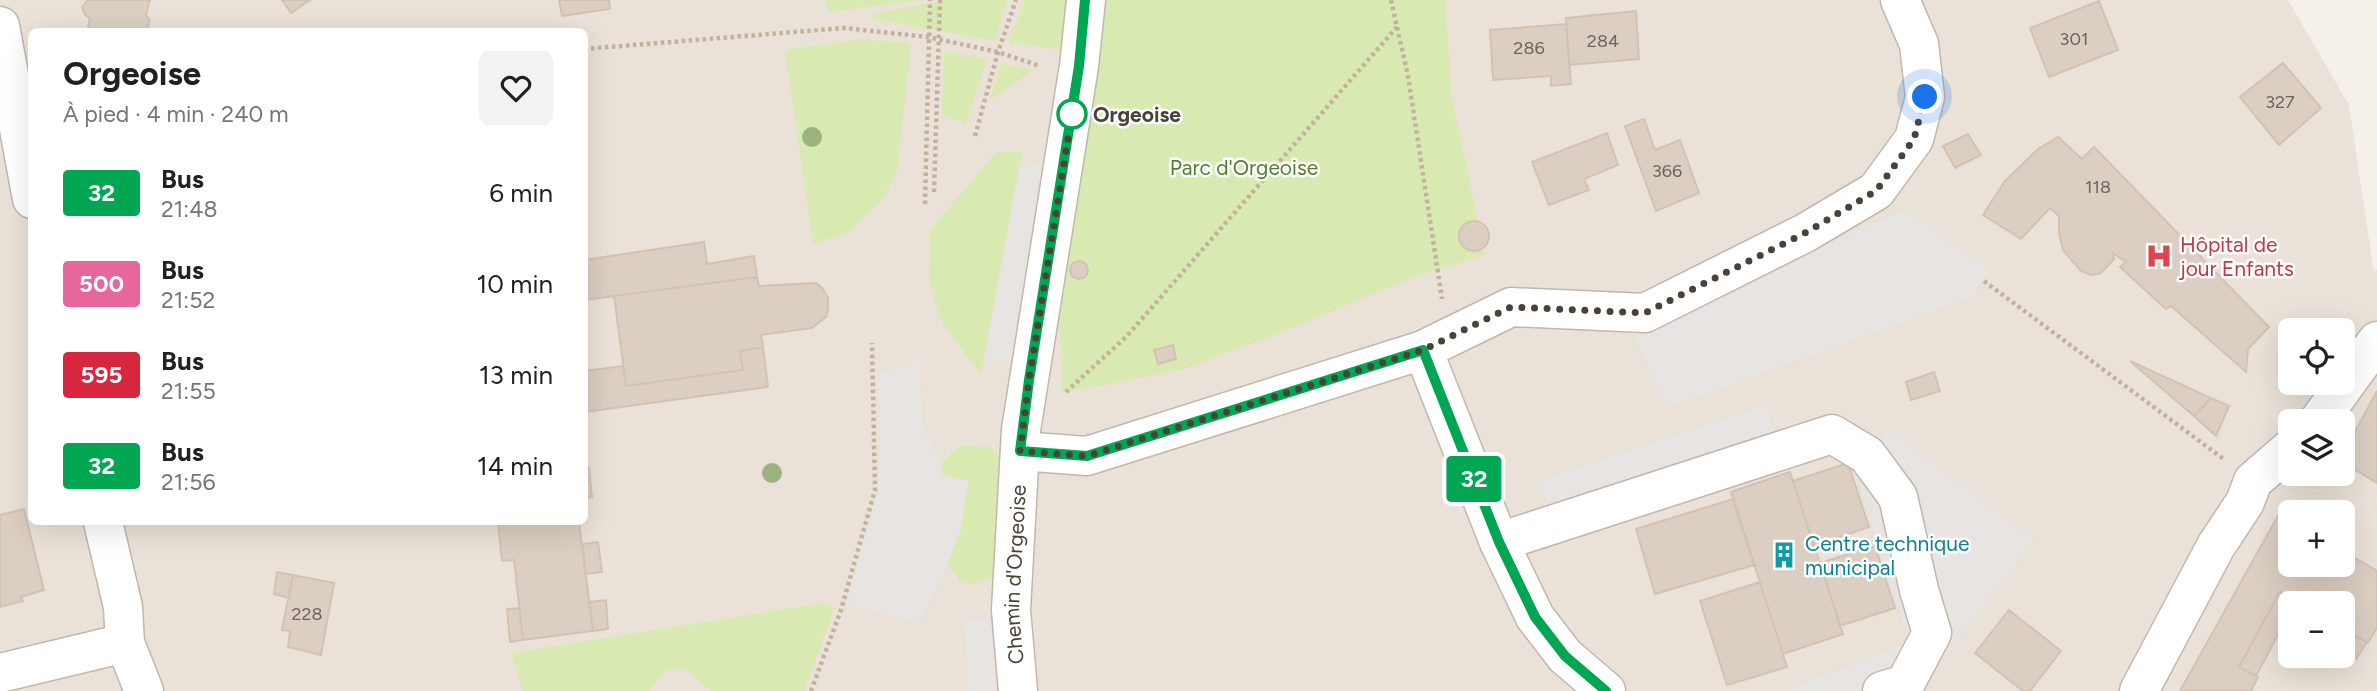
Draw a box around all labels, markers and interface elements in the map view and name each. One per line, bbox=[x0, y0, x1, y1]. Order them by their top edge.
house number: 301 bbox=[2060, 28, 2088, 50]
house number: 284 bbox=[1587, 30, 1619, 52]
house number: 286 bbox=[1513, 37, 1545, 59]
button: heart bbox=[479, 51, 553, 125]
text: Orgeoise bbox=[63, 54, 201, 93]
your location bbox=[1907, 79, 1942, 114]
house number: 327 bbox=[2265, 91, 2295, 113]
marker: Orgeoise bbox=[1057, 99, 1087, 129]
text: À pied · 4 min · 240 m bbox=[63, 100, 288, 128]
place label: Orgeoise bbox=[1093, 102, 1181, 127]
park label: Parc d'Orgeoise bbox=[1170, 155, 1318, 180]
house number: 366 bbox=[1652, 160, 1682, 182]
text: Bus bbox=[161, 163, 204, 195]
house number: 118 bbox=[2085, 176, 2111, 198]
text: 6 min bbox=[489, 177, 553, 209]
text: 32 bbox=[88, 178, 115, 207]
text: 21:48 bbox=[161, 195, 218, 223]
place label: Hôpital de jour Enfants bbox=[2178, 232, 2294, 281]
hospital icon: Hôpital de jour Enfants bbox=[2144, 241, 2174, 271]
text: Bus bbox=[161, 254, 204, 286]
text: 10 min bbox=[477, 268, 553, 300]
text: 500 bbox=[79, 269, 124, 298]
text: 21:52 bbox=[161, 286, 215, 314]
map controls bbox=[2278, 318, 2355, 668]
button: locate bbox=[2278, 318, 2355, 395]
text: Bus bbox=[161, 345, 204, 377]
text: 13 min bbox=[479, 359, 553, 391]
text: 595 bbox=[81, 360, 122, 389]
text: 21:55 bbox=[161, 377, 216, 405]
button: layers bbox=[2278, 409, 2355, 486]
text: Bus bbox=[161, 436, 204, 468]
text: 14 min bbox=[477, 450, 553, 482]
text: 32 bbox=[88, 451, 115, 480]
line badge: 32 bbox=[1442, 456, 1506, 502]
text: 32 bbox=[1460, 464, 1488, 493]
text: 21:56 bbox=[161, 468, 215, 496]
street label: Chemin d'Orgeoise bbox=[998, 484, 1030, 665]
button: + bbox=[2278, 500, 2355, 577]
place label: Centre technique municipal bbox=[1805, 531, 1969, 580]
building icon: Centre technique municipal bbox=[1769, 540, 1799, 570]
button: − bbox=[2278, 591, 2355, 668]
house number: 228 bbox=[291, 603, 323, 625]

